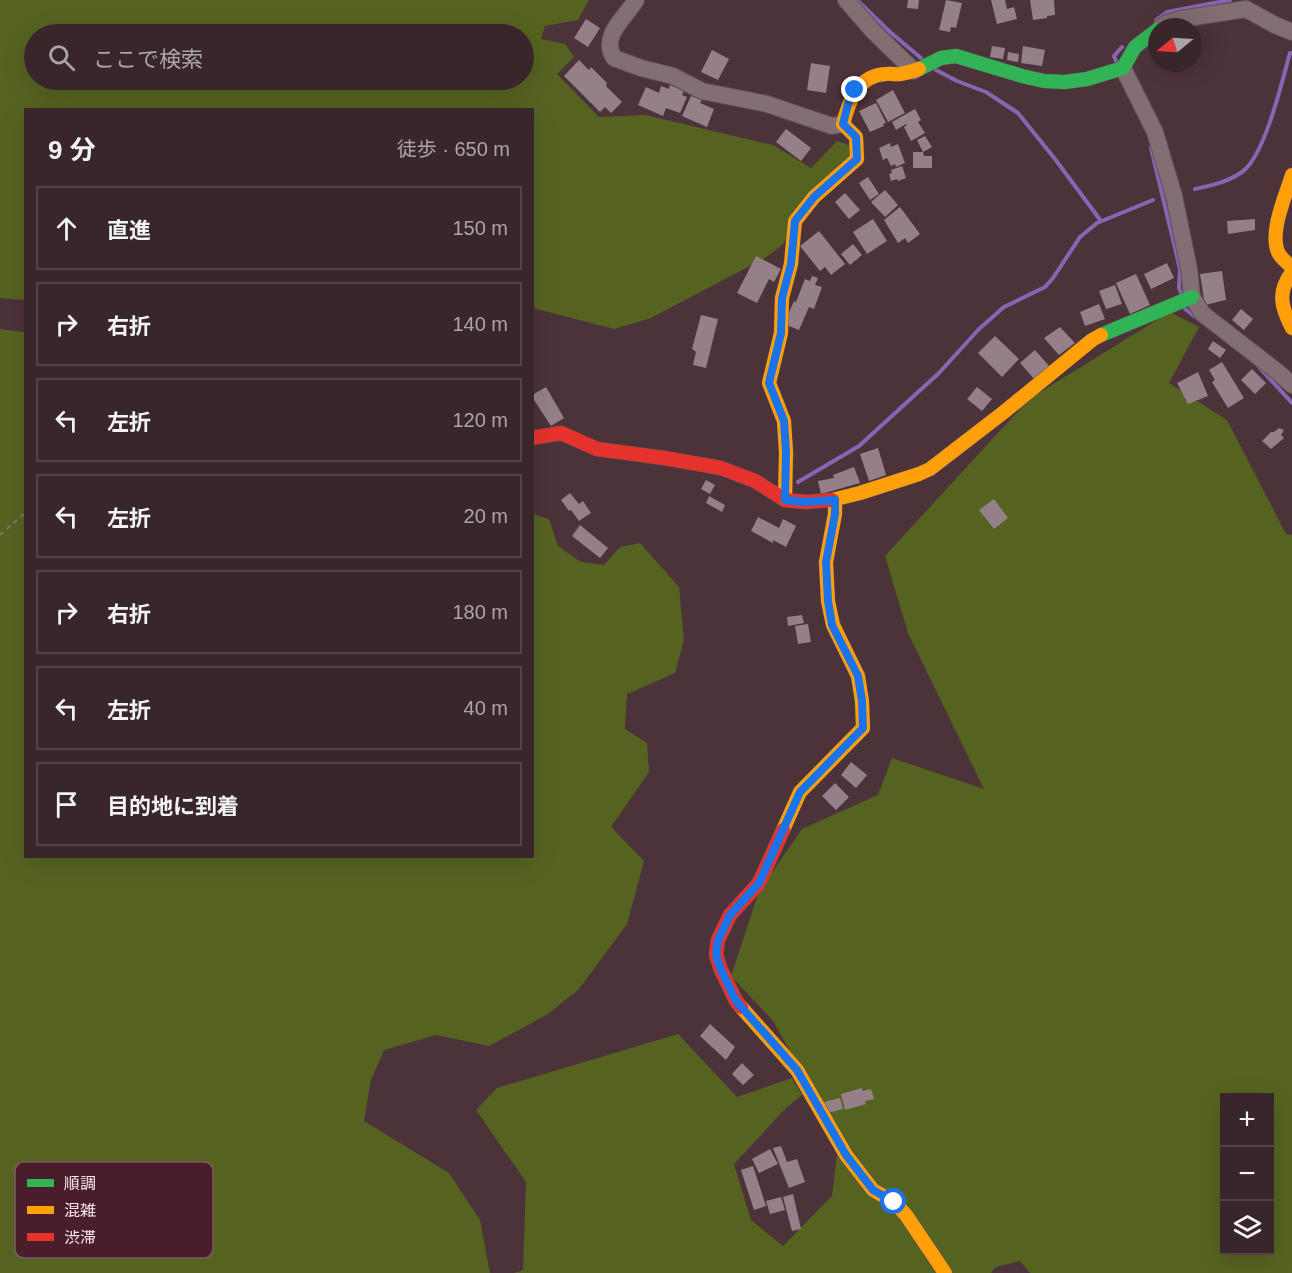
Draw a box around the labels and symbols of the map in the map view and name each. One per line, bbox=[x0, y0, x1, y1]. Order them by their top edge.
north arrow bbox=[1148, 18, 1202, 72]
route end bbox=[841, 76, 867, 102]
legend bbox=[15, 1162, 213, 1258]
text: 順調 bbox=[64, 1175, 96, 1192]
route start bbox=[880, 1188, 906, 1214]
text: 混雑 bbox=[64, 1202, 96, 1219]
text: 渋滞 bbox=[64, 1229, 96, 1246]

